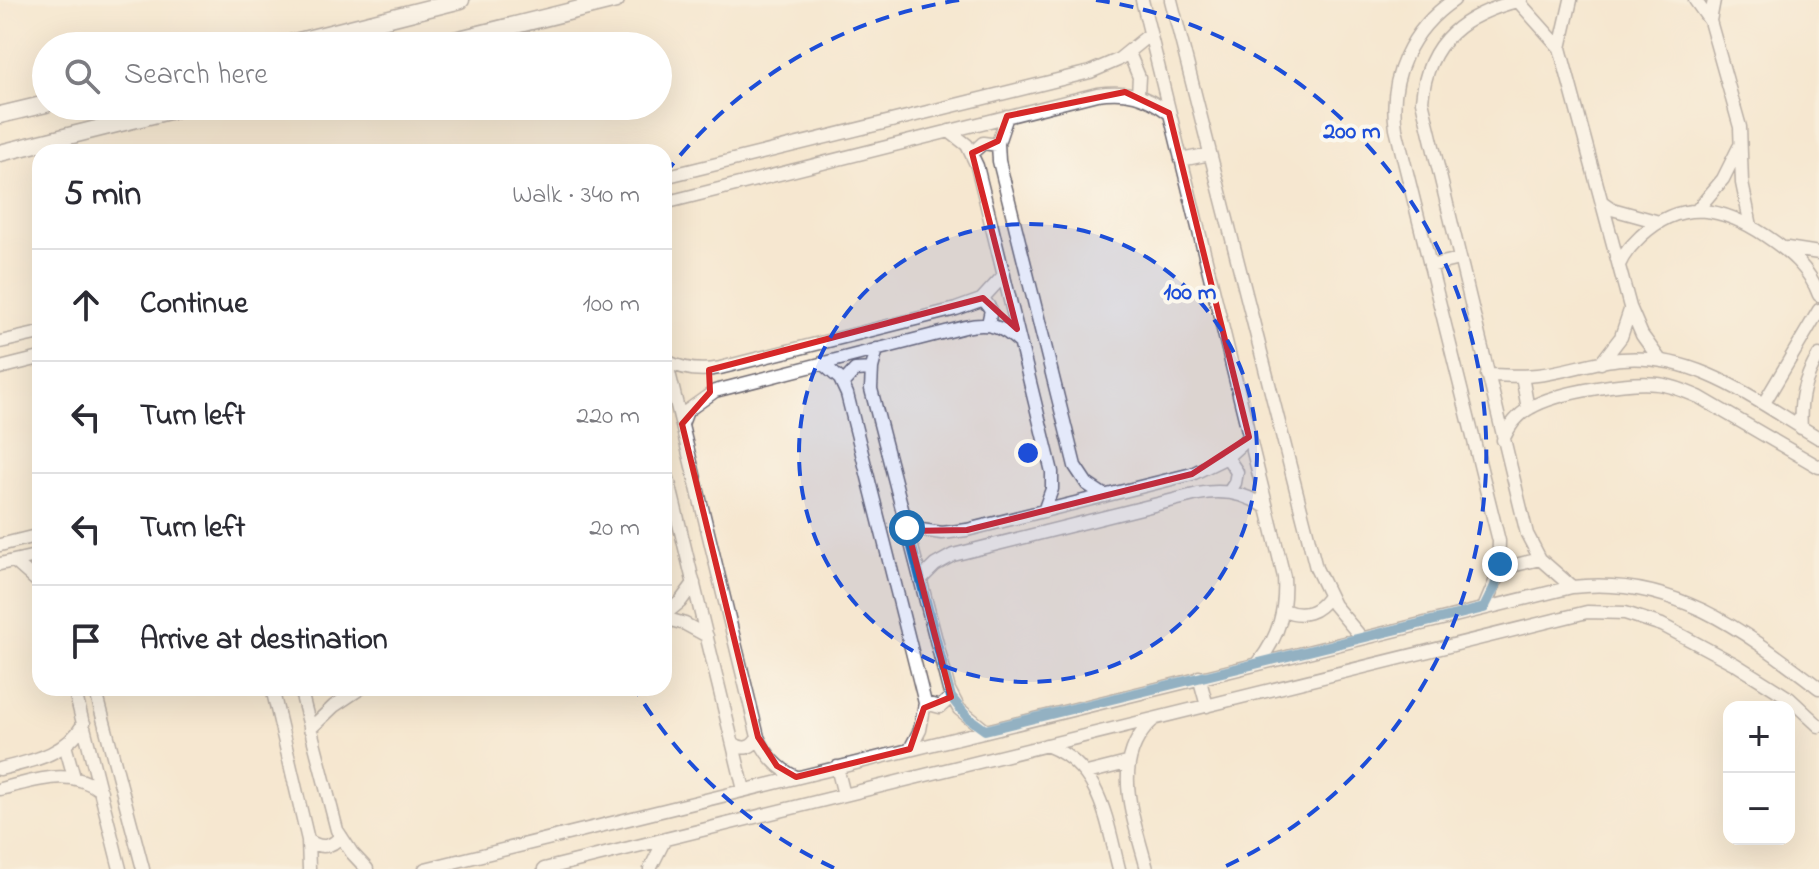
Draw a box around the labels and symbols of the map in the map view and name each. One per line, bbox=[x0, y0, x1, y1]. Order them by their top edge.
text: 200 m bbox=[1322, 115, 1381, 150]
text: 100 m bbox=[1164, 276, 1217, 311]
centre of rings bbox=[1014, 439, 1042, 467]
route start bbox=[889, 510, 925, 546]
route end bbox=[1482, 546, 1518, 582]

